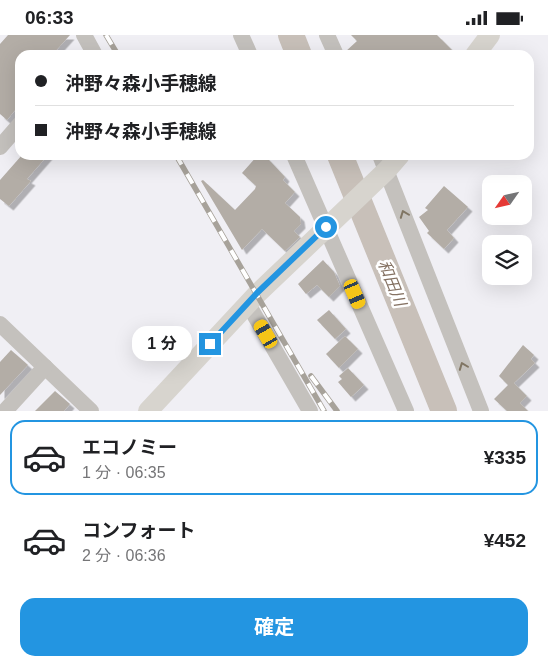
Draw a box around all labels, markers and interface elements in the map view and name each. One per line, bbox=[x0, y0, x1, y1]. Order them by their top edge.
text: 06:33 bbox=[25, 7, 74, 28]
text: 沖野々森小手穂線 bbox=[65, 73, 217, 94]
text: 沖野々森小手穂線 bbox=[65, 121, 217, 142]
north arrow bbox=[482, 175, 532, 225]
map controls bbox=[482, 175, 532, 285]
one-way arrow bbox=[400, 210, 410, 219]
route start bbox=[315, 216, 337, 238]
button: layers bbox=[482, 235, 532, 285]
water label: 和田川 bbox=[375, 258, 410, 310]
car bbox=[342, 277, 367, 311]
car bbox=[252, 317, 279, 351]
callout: 1 分 bbox=[132, 327, 192, 361]
route end bbox=[199, 333, 221, 355]
text: 1 分 bbox=[147, 335, 177, 352]
one-way arrow bbox=[459, 362, 469, 370]
icon: car bbox=[22, 435, 67, 480]
text: エコノミー bbox=[82, 437, 177, 458]
text: ¥335 bbox=[484, 447, 526, 468]
text: 1 分 · 06:35 bbox=[82, 464, 166, 481]
icon: car bbox=[22, 518, 67, 563]
text: コンフォート bbox=[82, 520, 195, 541]
text: ¥452 bbox=[484, 530, 526, 551]
text: 2 分 · 06:36 bbox=[82, 547, 166, 564]
button: 確定 bbox=[20, 598, 528, 656]

